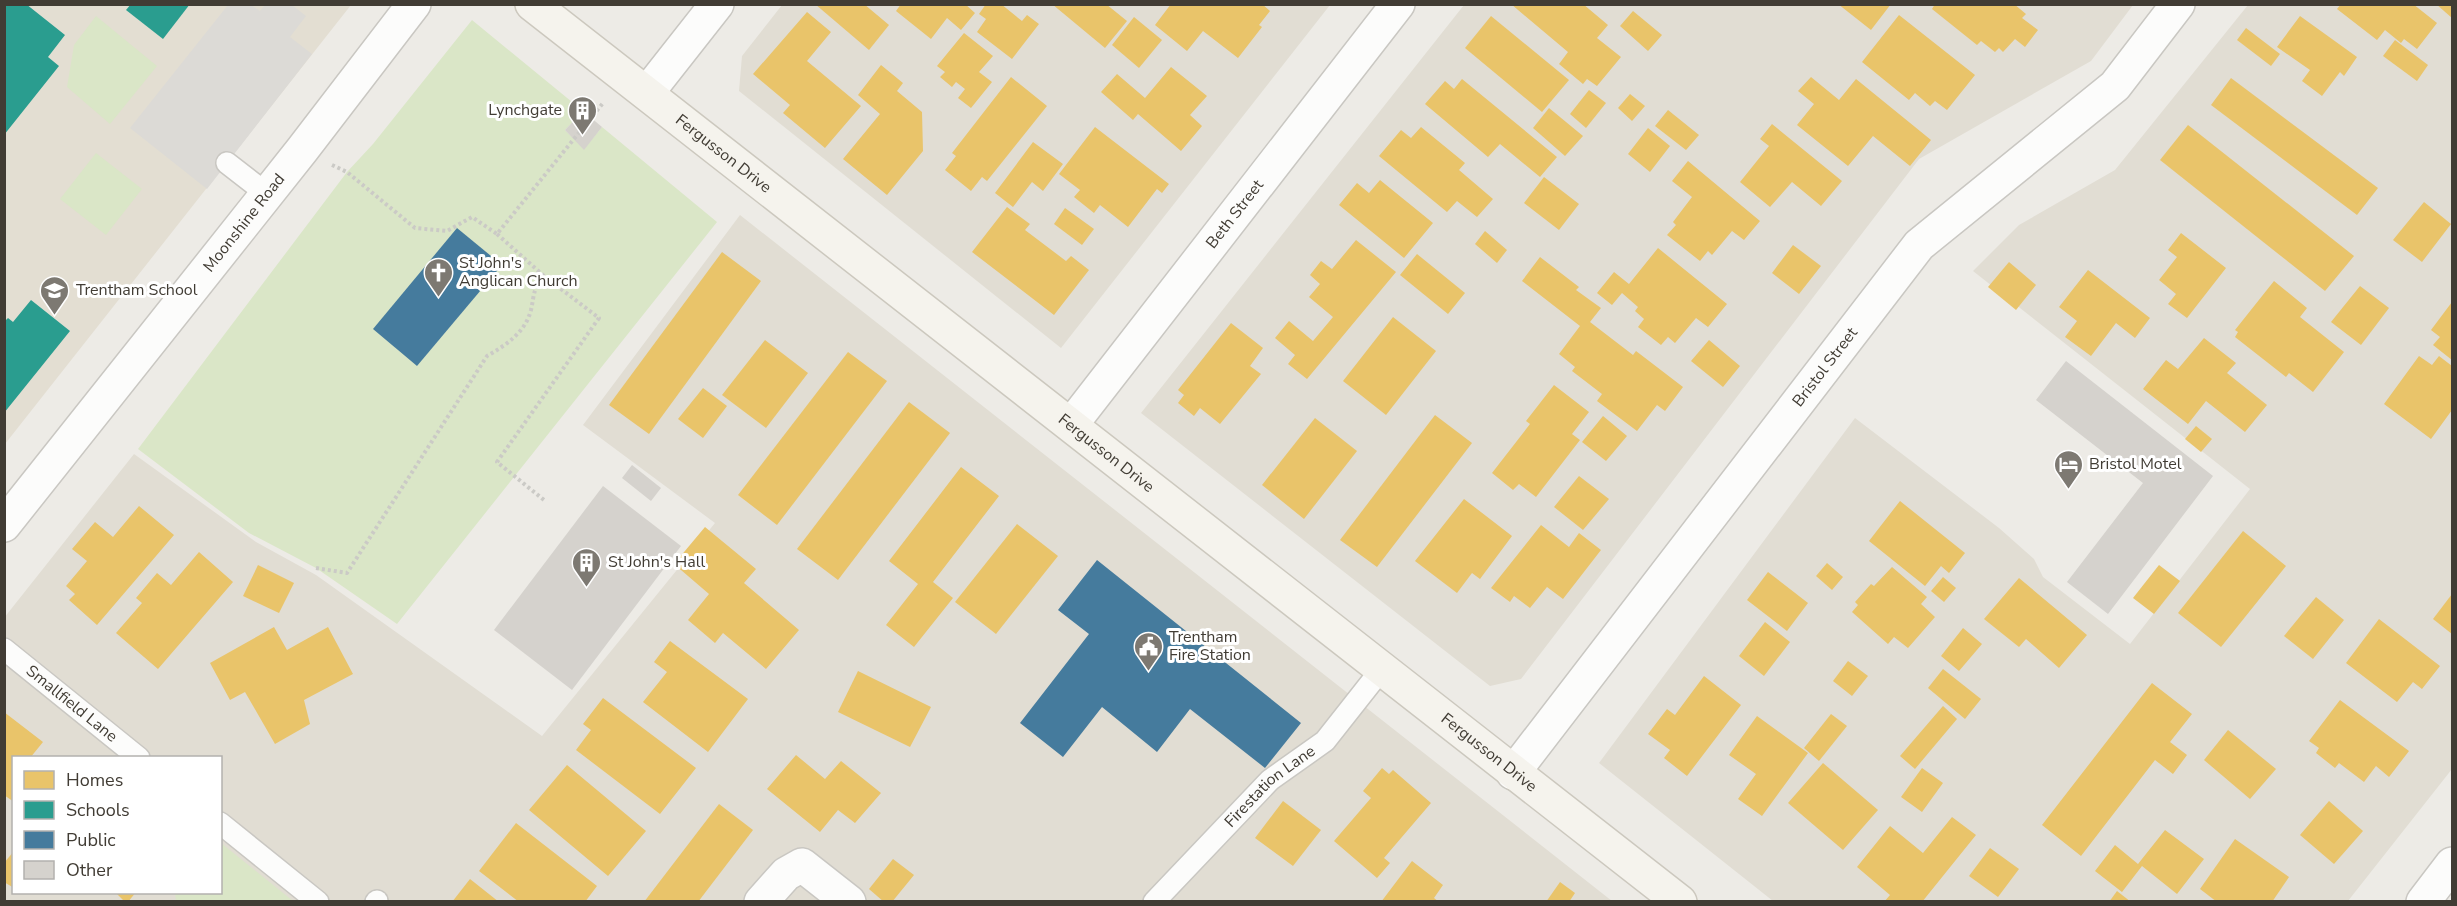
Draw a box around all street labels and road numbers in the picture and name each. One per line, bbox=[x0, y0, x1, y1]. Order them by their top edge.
street label: Fergusson Drive bbox=[671, 109, 776, 198]
street label: Moonshine Road bbox=[198, 169, 290, 277]
street label: Beth Street bbox=[1201, 175, 1269, 253]
street label: Bristol Street bbox=[1787, 322, 1863, 411]
street label: Fergusson Drive bbox=[1054, 409, 1159, 498]
street label: Smallfield Lane bbox=[21, 660, 122, 747]
street label: Fergusson Drive bbox=[1436, 708, 1542, 797]
street label: Firestation Lane bbox=[1220, 740, 1320, 832]

